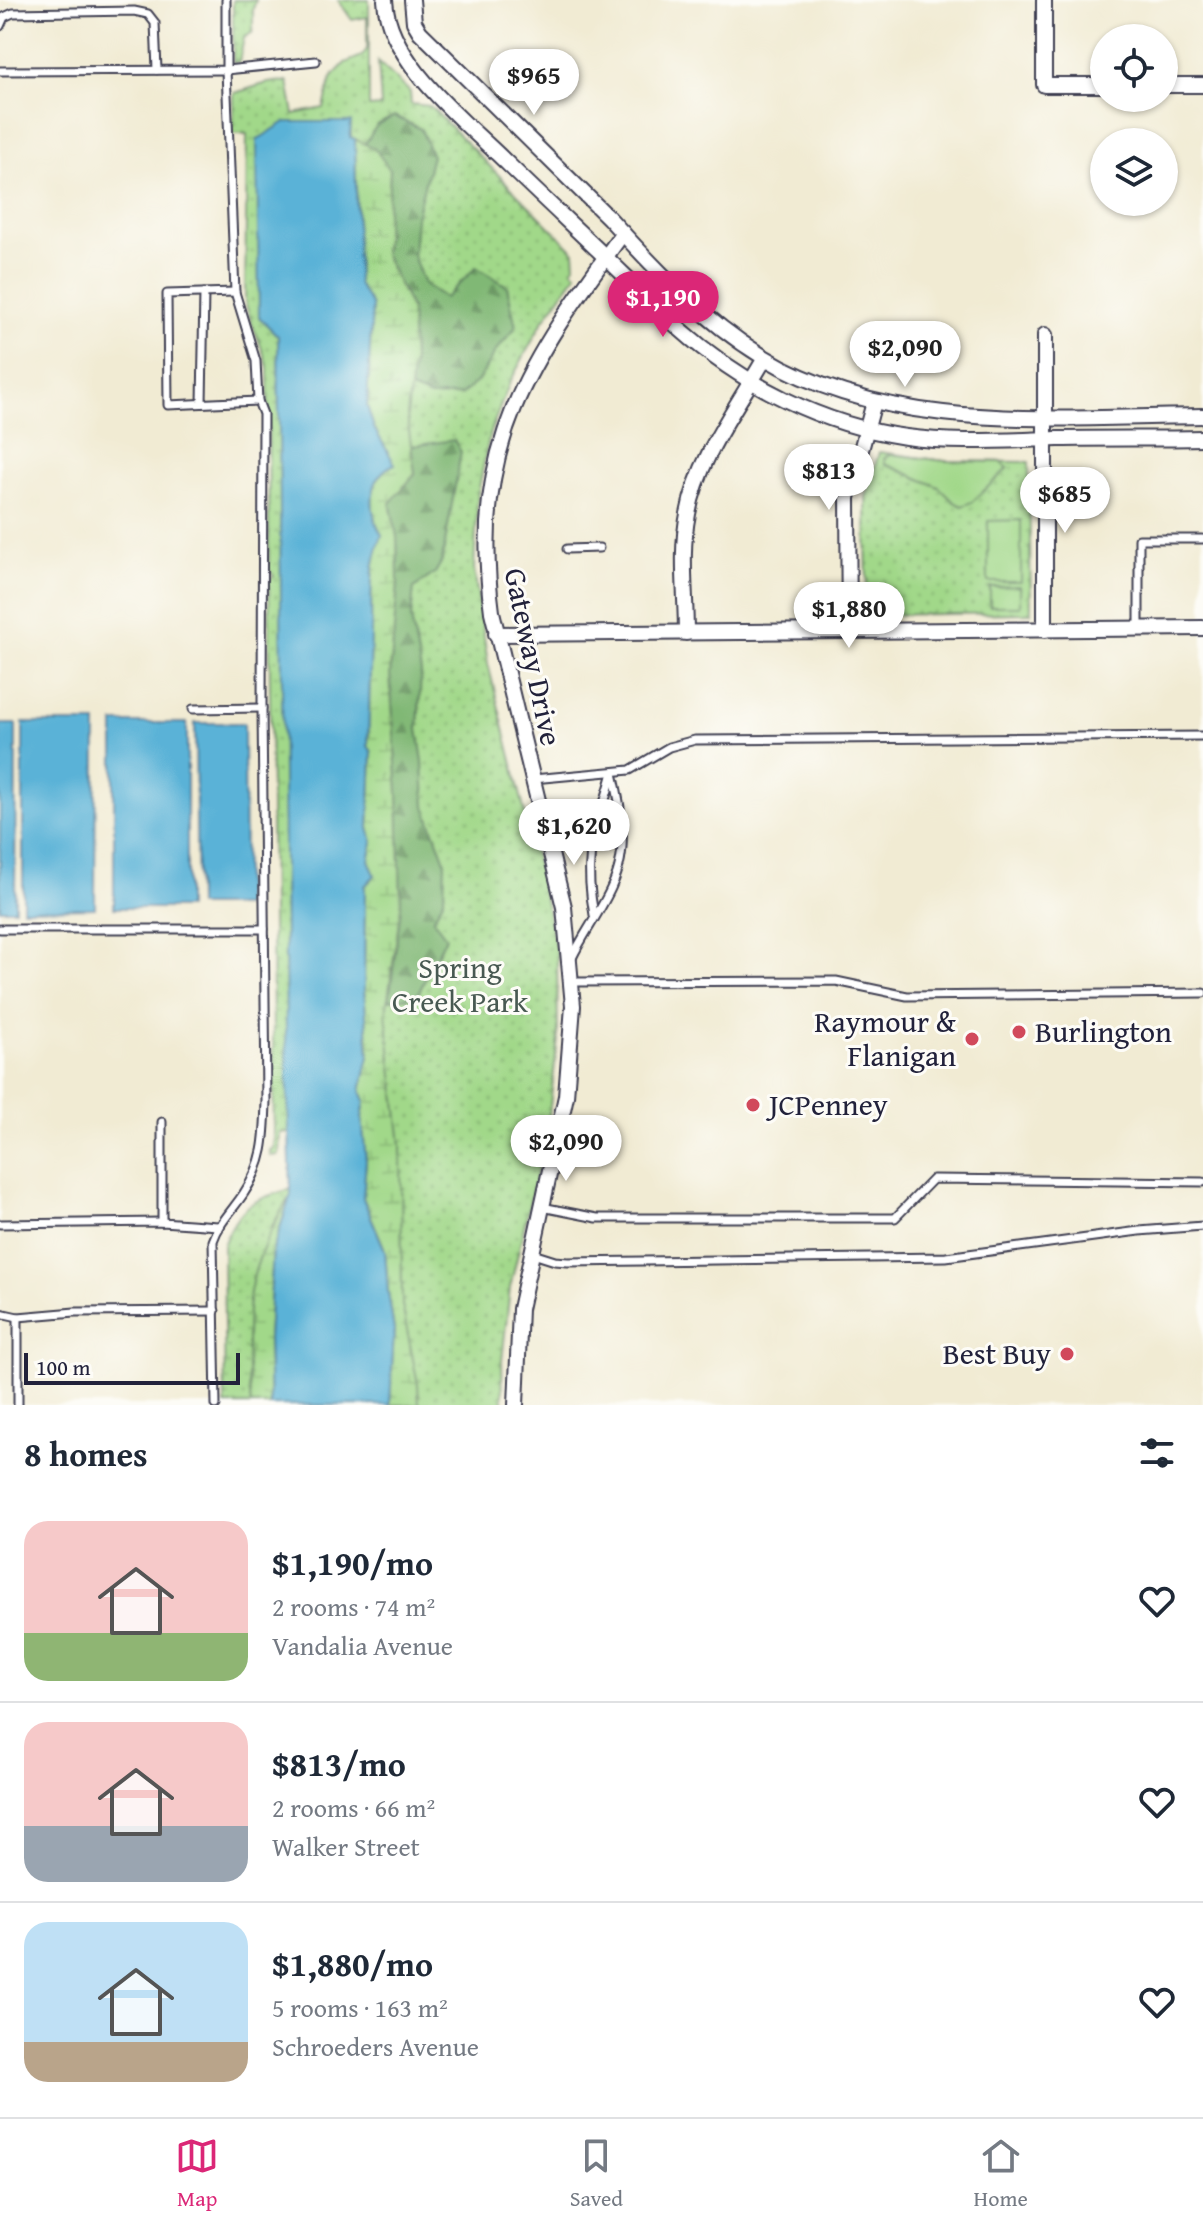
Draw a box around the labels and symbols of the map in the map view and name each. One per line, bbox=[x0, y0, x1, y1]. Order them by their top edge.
pin: $965 bbox=[487, 49, 581, 117]
pin: $1,190 bbox=[598, 271, 728, 339]
pin: $2,090 bbox=[840, 321, 970, 389]
pin: $813 bbox=[782, 444, 876, 512]
pin: $685 bbox=[1018, 467, 1112, 535]
street label: Gateway Drive bbox=[494, 564, 574, 750]
pin: $1,880 bbox=[784, 582, 914, 650]
pin: $1,620 bbox=[509, 799, 639, 867]
park label: Spring Creek Park bbox=[392, 945, 529, 1023]
place label: Raymour & Flanigan bbox=[814, 999, 957, 1077]
place label: Burlington bbox=[1035, 1009, 1172, 1053]
marker: Burlington bbox=[1010, 1023, 1028, 1041]
marker: Raymour & Flanigan bbox=[963, 1030, 981, 1048]
place label: JCPenney bbox=[765, 1082, 888, 1126]
marker: JCPenney bbox=[744, 1096, 762, 1114]
pin: $2,090 bbox=[501, 1115, 631, 1183]
place label: Best Buy bbox=[943, 1331, 1051, 1375]
marker: Best Buy bbox=[1058, 1345, 1076, 1363]
scale bar bbox=[24, 1349, 240, 1385]

